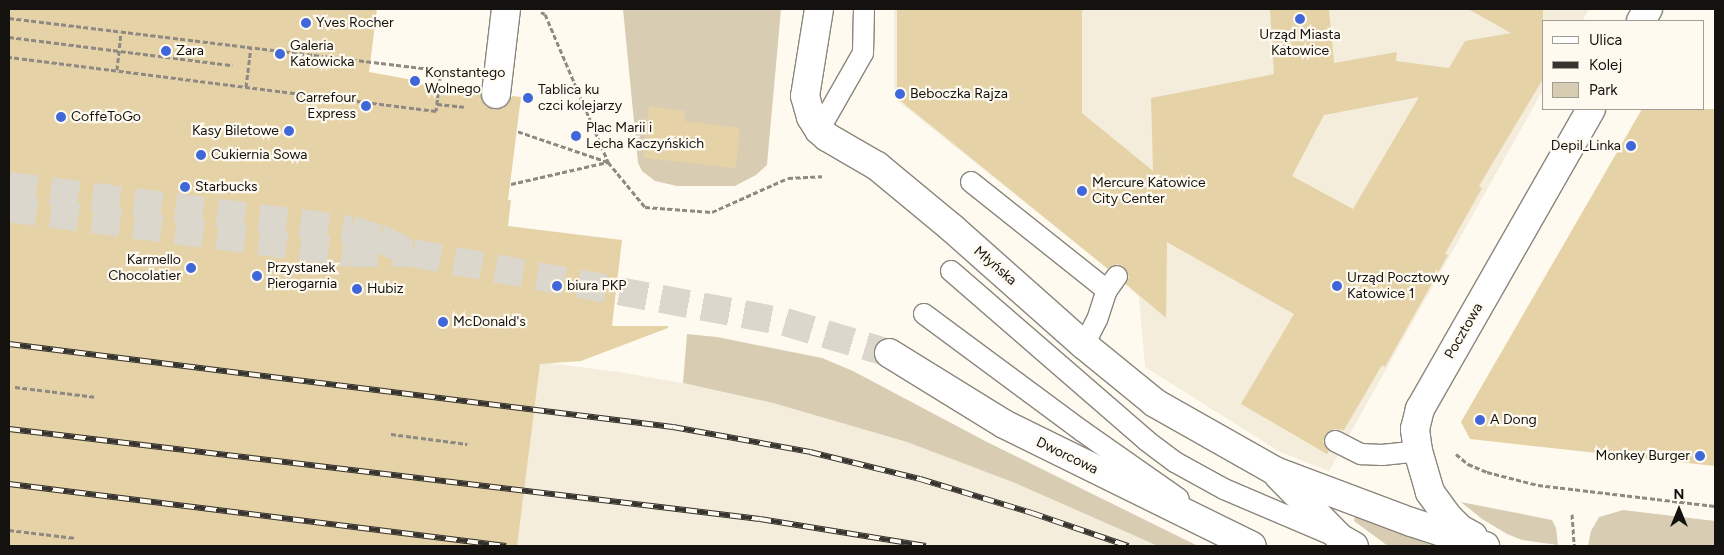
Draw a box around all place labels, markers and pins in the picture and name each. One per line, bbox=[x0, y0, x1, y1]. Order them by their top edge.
marker: Urząd Miasta Katowice bbox=[1294, 13, 1306, 25]
place label: Yves Rocher bbox=[316, 15, 394, 31]
marker: Yves Rocher bbox=[300, 17, 312, 29]
place label: Urząd Miasta Katowice bbox=[1259, 27, 1341, 59]
place label: Galeria Katowicka bbox=[290, 38, 354, 70]
place label: Zara bbox=[176, 43, 204, 59]
marker: Zara bbox=[160, 45, 172, 57]
marker: Galeria Katowicka bbox=[274, 48, 286, 60]
place label: Konstantego Wolnego bbox=[425, 65, 505, 98]
marker: Konstantego Wolnego bbox=[409, 75, 421, 87]
place label: Tablica ku czci kolejarzy bbox=[538, 82, 622, 114]
place label: Beboczka Rajza bbox=[910, 86, 1008, 102]
marker: Beboczka Rajza bbox=[894, 88, 906, 100]
place label: Carrefour Express bbox=[296, 90, 356, 122]
marker: Tablica ku czci kolejarzy bbox=[522, 92, 534, 104]
marker: Carrefour Express bbox=[360, 100, 372, 112]
place label: CoffeToGo bbox=[71, 109, 141, 125]
marker: CoffeToGo bbox=[55, 111, 67, 123]
place label: Plac Marii i Lecha Kaczyńskich bbox=[586, 120, 704, 152]
place label: Kasy Biletowe bbox=[192, 123, 279, 139]
marker: Kasy Biletowe bbox=[283, 125, 295, 137]
marker: Plac Marii i Lecha Kaczyńskich bbox=[570, 130, 582, 142]
place label: Depil_Linka bbox=[1551, 138, 1621, 154]
marker: Depil_Linka bbox=[1625, 140, 1637, 152]
place label: Cukiernia Sowa bbox=[211, 147, 307, 163]
marker: Cukiernia Sowa bbox=[195, 149, 207, 161]
place label: Mercure Katowice City Center bbox=[1092, 175, 1206, 208]
place label: Starbucks bbox=[195, 179, 258, 195]
marker: Starbucks bbox=[179, 181, 191, 193]
marker: Mercure Katowice City Center bbox=[1076, 185, 1088, 197]
place label: Karmello Chocolatier bbox=[108, 252, 181, 284]
place label: Przystanek Pierogarnia bbox=[267, 260, 337, 292]
marker: Karmello Chocolatier bbox=[185, 262, 197, 274]
marker: Przystanek Pierogarnia bbox=[251, 270, 263, 282]
place label: Urząd Pocztowy Katowice 1 bbox=[1347, 270, 1449, 302]
place label: biura PKP bbox=[567, 278, 626, 294]
marker: biura PKP bbox=[551, 280, 563, 292]
marker: Urząd Pocztowy Katowice 1 bbox=[1331, 280, 1343, 292]
place label: Hubiz bbox=[367, 281, 404, 297]
marker: Hubiz bbox=[351, 283, 363, 295]
place label: McDonald's bbox=[453, 314, 526, 330]
marker: McDonald's bbox=[437, 316, 449, 328]
place label: A Dong bbox=[1490, 412, 1537, 428]
marker: A Dong bbox=[1474, 414, 1486, 426]
place label: Monkey Burger bbox=[1596, 448, 1690, 464]
marker: Monkey Burger bbox=[1694, 450, 1706, 462]

